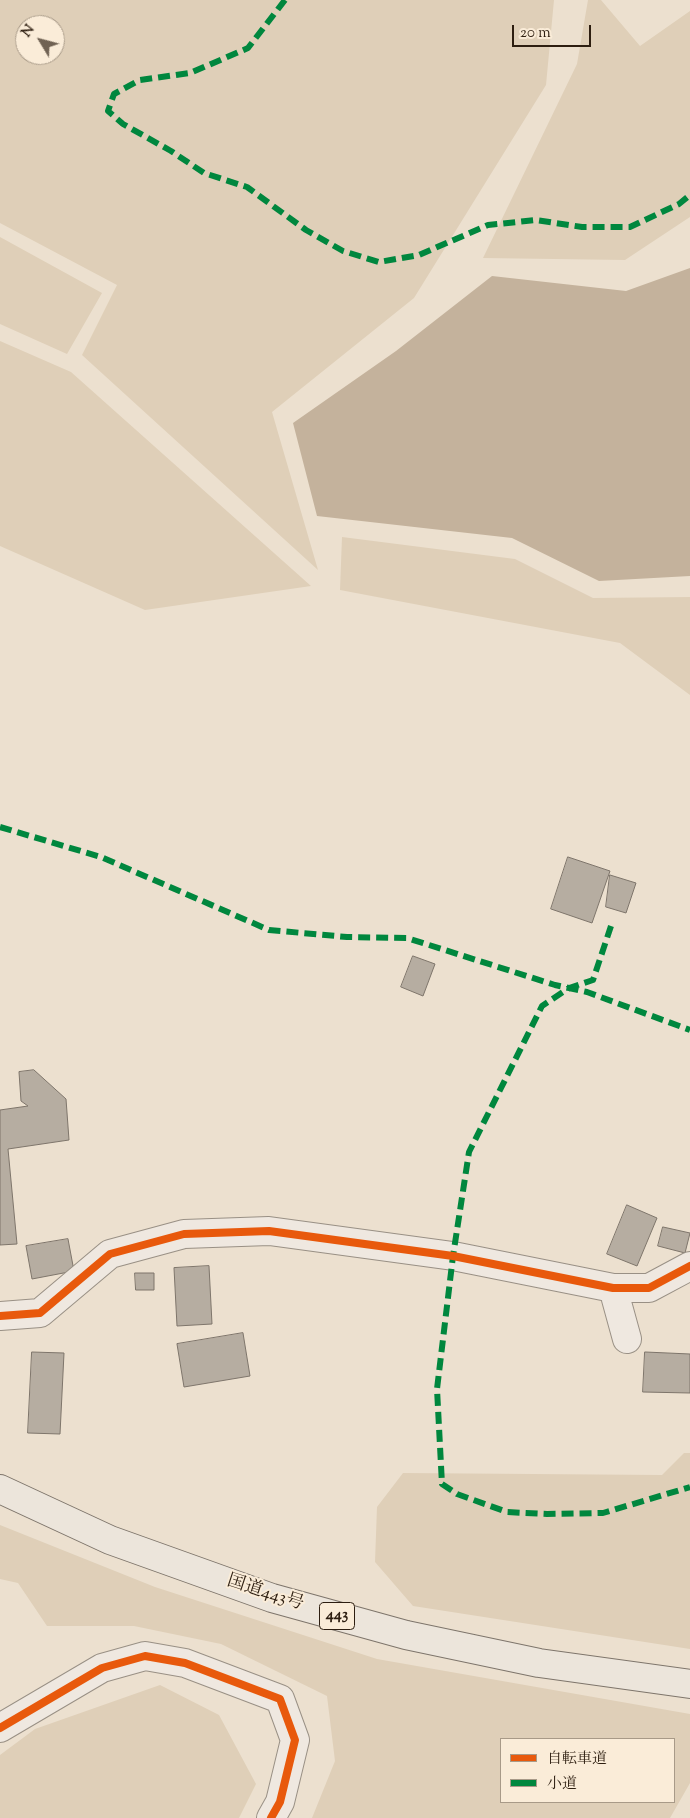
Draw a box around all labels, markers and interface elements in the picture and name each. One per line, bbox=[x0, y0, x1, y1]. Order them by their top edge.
north arrow bbox=[15, 15, 65, 65]
scale bar bbox=[515, 15, 594, 47]
text: N bbox=[17, 21, 40, 42]
text: 20 m bbox=[520, 23, 551, 44]
street label: 国道443号 bbox=[224, 1571, 306, 1617]
road number: 443 bbox=[320, 1602, 354, 1630]
legend bbox=[500, 1738, 675, 1803]
text: 自転車道 bbox=[547, 1749, 607, 1770]
text: 小道 bbox=[547, 1774, 577, 1795]

